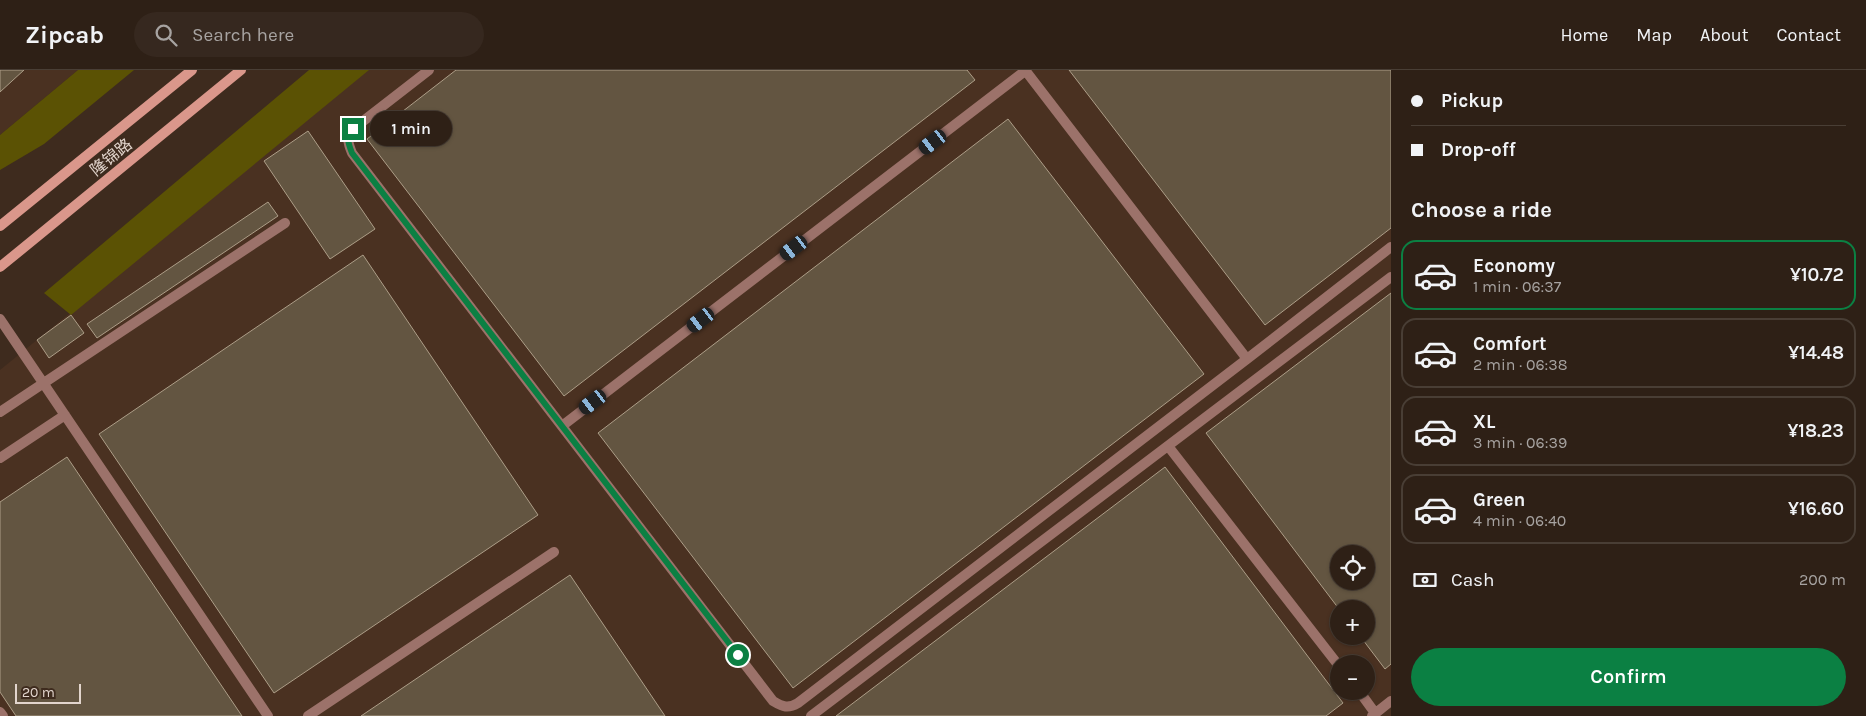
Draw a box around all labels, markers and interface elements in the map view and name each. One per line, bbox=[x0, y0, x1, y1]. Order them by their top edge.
search box bbox=[134, 12, 484, 57]
text: Zipcab bbox=[25, 21, 104, 49]
icon: search bbox=[152, 21, 180, 49]
text: Search here bbox=[192, 24, 294, 46]
text: Home bbox=[1560, 24, 1608, 46]
text: Map bbox=[1636, 24, 1672, 46]
text: About bbox=[1700, 24, 1749, 46]
text: Contact bbox=[1777, 24, 1841, 46]
text: Pickup bbox=[1441, 90, 1503, 112]
callout: 1 min bbox=[370, 112, 453, 146]
route end bbox=[342, 118, 364, 140]
text: 1 min bbox=[391, 119, 431, 138]
car bbox=[916, 127, 949, 157]
street label: 隆锦路 bbox=[86, 135, 136, 179]
text: Drop-off bbox=[1441, 139, 1516, 161]
text: Choose a ride bbox=[1411, 197, 1552, 223]
car bbox=[777, 233, 810, 263]
icon: car bbox=[1413, 253, 1458, 298]
text: Economy bbox=[1473, 255, 1555, 277]
text: ¥10.72 bbox=[1790, 264, 1844, 286]
text: 1 min · 06:37 bbox=[1473, 277, 1561, 296]
car bbox=[684, 305, 717, 335]
icon: car bbox=[1413, 331, 1458, 376]
text: Comfort bbox=[1473, 333, 1547, 355]
text: ¥14.48 bbox=[1788, 342, 1844, 364]
text: 2 min · 06:38 bbox=[1473, 355, 1568, 374]
car bbox=[576, 387, 609, 417]
icon: car bbox=[1413, 409, 1458, 454]
text: XL bbox=[1473, 411, 1495, 433]
text: ¥18.23 bbox=[1787, 420, 1844, 442]
text: 3 min · 06:39 bbox=[1473, 433, 1567, 452]
icon: car bbox=[1413, 487, 1458, 532]
text: Green bbox=[1473, 489, 1525, 511]
text: ¥16.60 bbox=[1788, 498, 1844, 520]
text: 4 min · 06:40 bbox=[1473, 511, 1566, 530]
map controls bbox=[1330, 545, 1375, 700]
button: locate bbox=[1330, 545, 1375, 590]
icon: cash bbox=[1411, 566, 1439, 594]
text: Cash bbox=[1451, 569, 1495, 591]
text: 200 m bbox=[1799, 570, 1846, 589]
button: + bbox=[1330, 600, 1375, 645]
route start bbox=[727, 644, 749, 666]
button: Confirm bbox=[1411, 648, 1846, 706]
button: − bbox=[1330, 655, 1375, 700]
scale bar bbox=[15, 681, 81, 704]
text: 20 m bbox=[22, 684, 55, 701]

